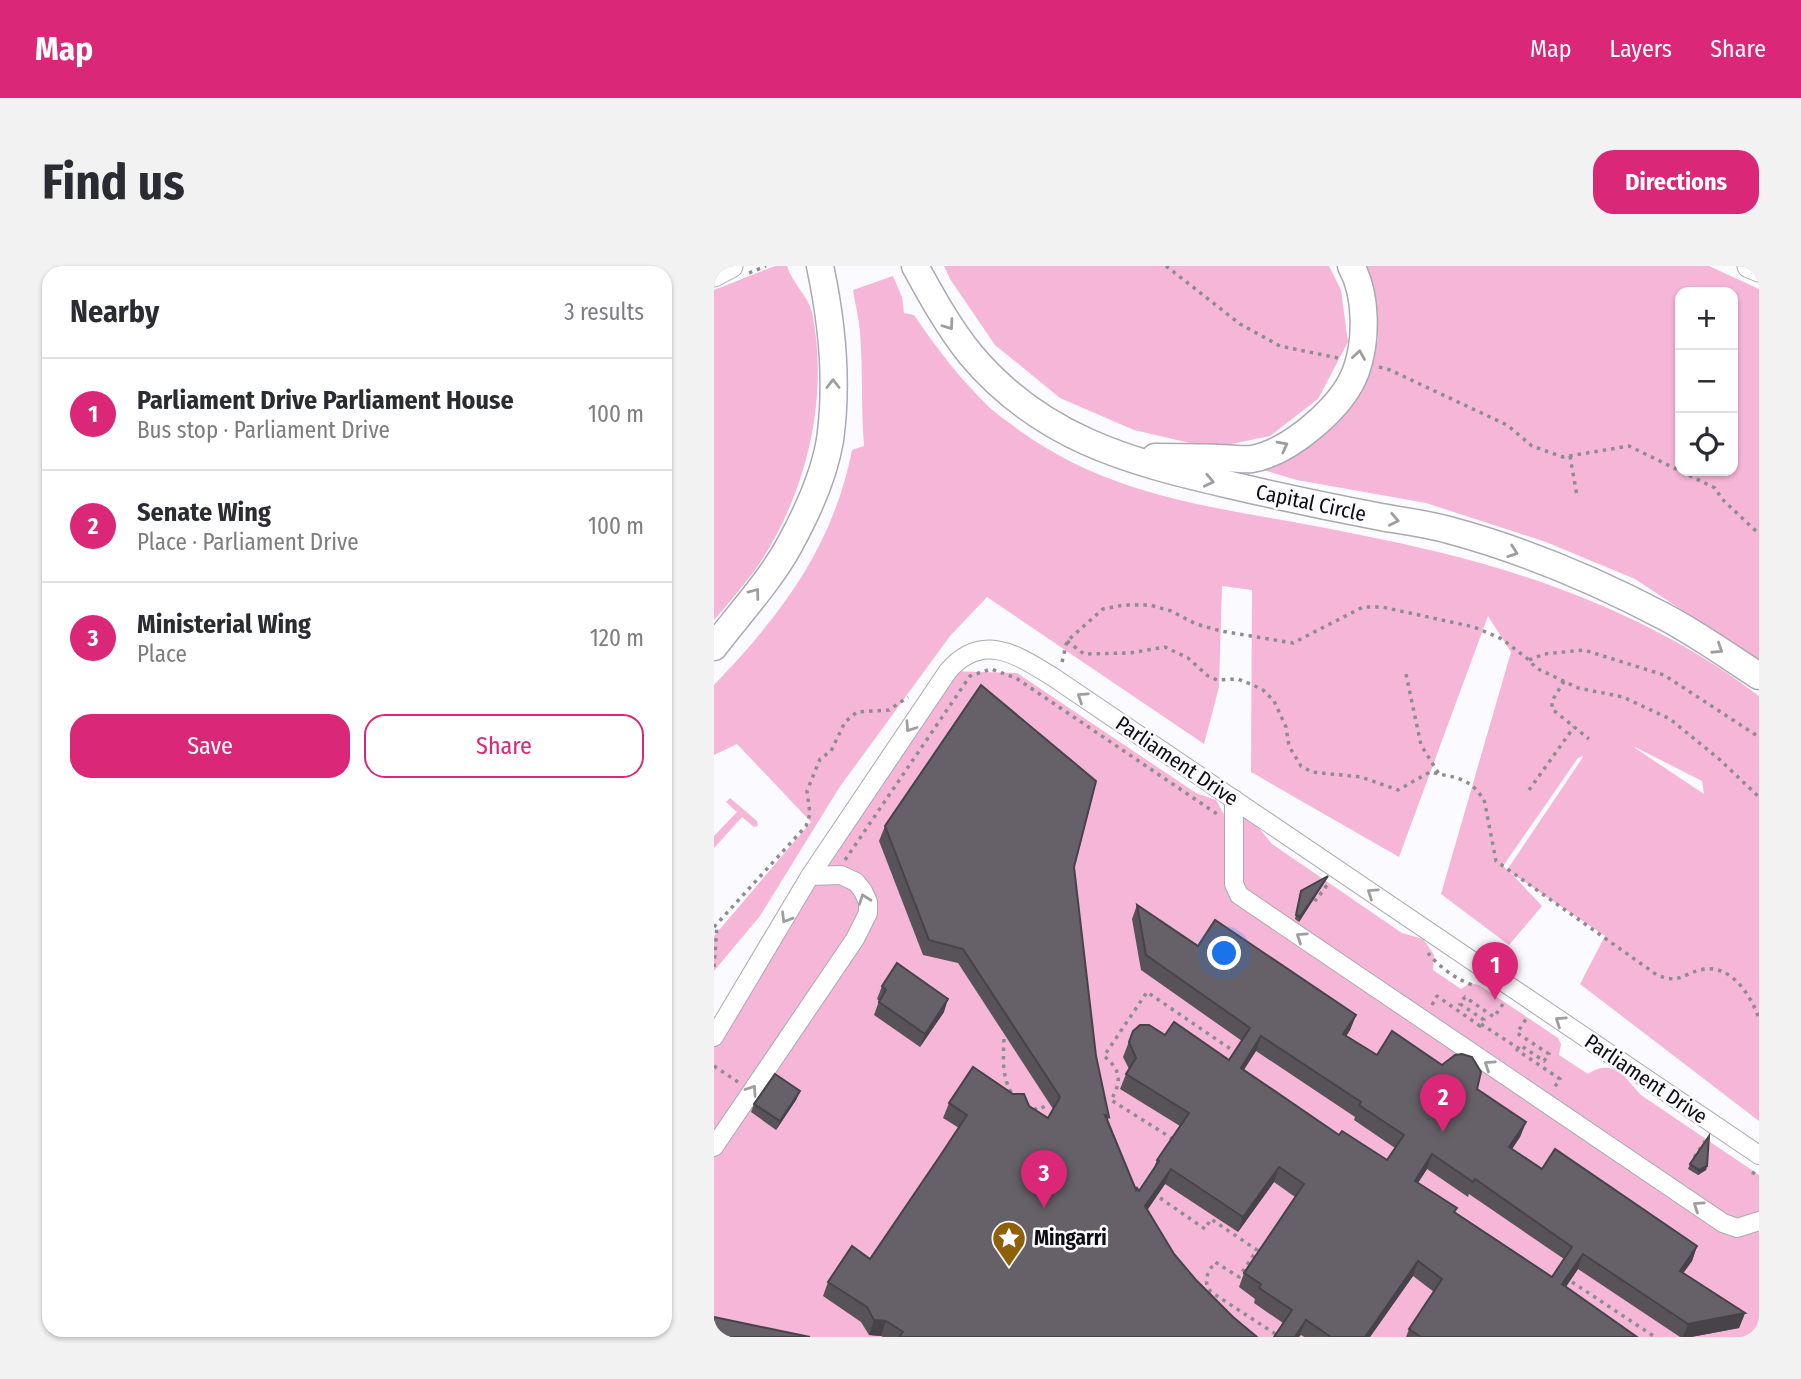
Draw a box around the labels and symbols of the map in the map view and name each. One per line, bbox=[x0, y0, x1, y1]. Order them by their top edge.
one-way arrow bbox=[941, 317, 953, 330]
one-way arrow bbox=[1351, 349, 1366, 360]
one-way arrow bbox=[825, 378, 841, 389]
one-way arrow bbox=[1275, 441, 1288, 454]
one-way arrow bbox=[1203, 472, 1215, 487]
street label: Capital Circle bbox=[1254, 479, 1368, 527]
one-way arrow bbox=[1388, 511, 1400, 526]
one-way arrow bbox=[1507, 544, 1519, 558]
one-way arrow bbox=[747, 588, 760, 601]
one-way arrow bbox=[1710, 641, 1723, 654]
one-way arrow bbox=[1077, 692, 1090, 705]
street label: Parliament Drive bbox=[1111, 710, 1243, 812]
one-way arrow bbox=[905, 719, 918, 732]
one-way arrow bbox=[1367, 889, 1380, 901]
one-way arrow bbox=[858, 893, 872, 905]
one-way arrow bbox=[781, 910, 794, 923]
one-way arrow bbox=[1296, 933, 1309, 945]
your location bbox=[1207, 936, 1241, 970]
pin: 1 bbox=[1472, 942, 1518, 1000]
one-way arrow bbox=[1555, 1017, 1568, 1029]
street label: Parliament Drive bbox=[1580, 1028, 1712, 1130]
one-way arrow bbox=[1484, 1060, 1497, 1073]
pin: 2 bbox=[1420, 1074, 1466, 1132]
one-way arrow bbox=[744, 1085, 757, 1098]
pin: 3 bbox=[1021, 1150, 1067, 1208]
one-way arrow bbox=[1693, 1202, 1706, 1214]
place icon: Mingarri bbox=[990, 1219, 1028, 1268]
place label: Mingarri bbox=[1034, 1225, 1107, 1251]

